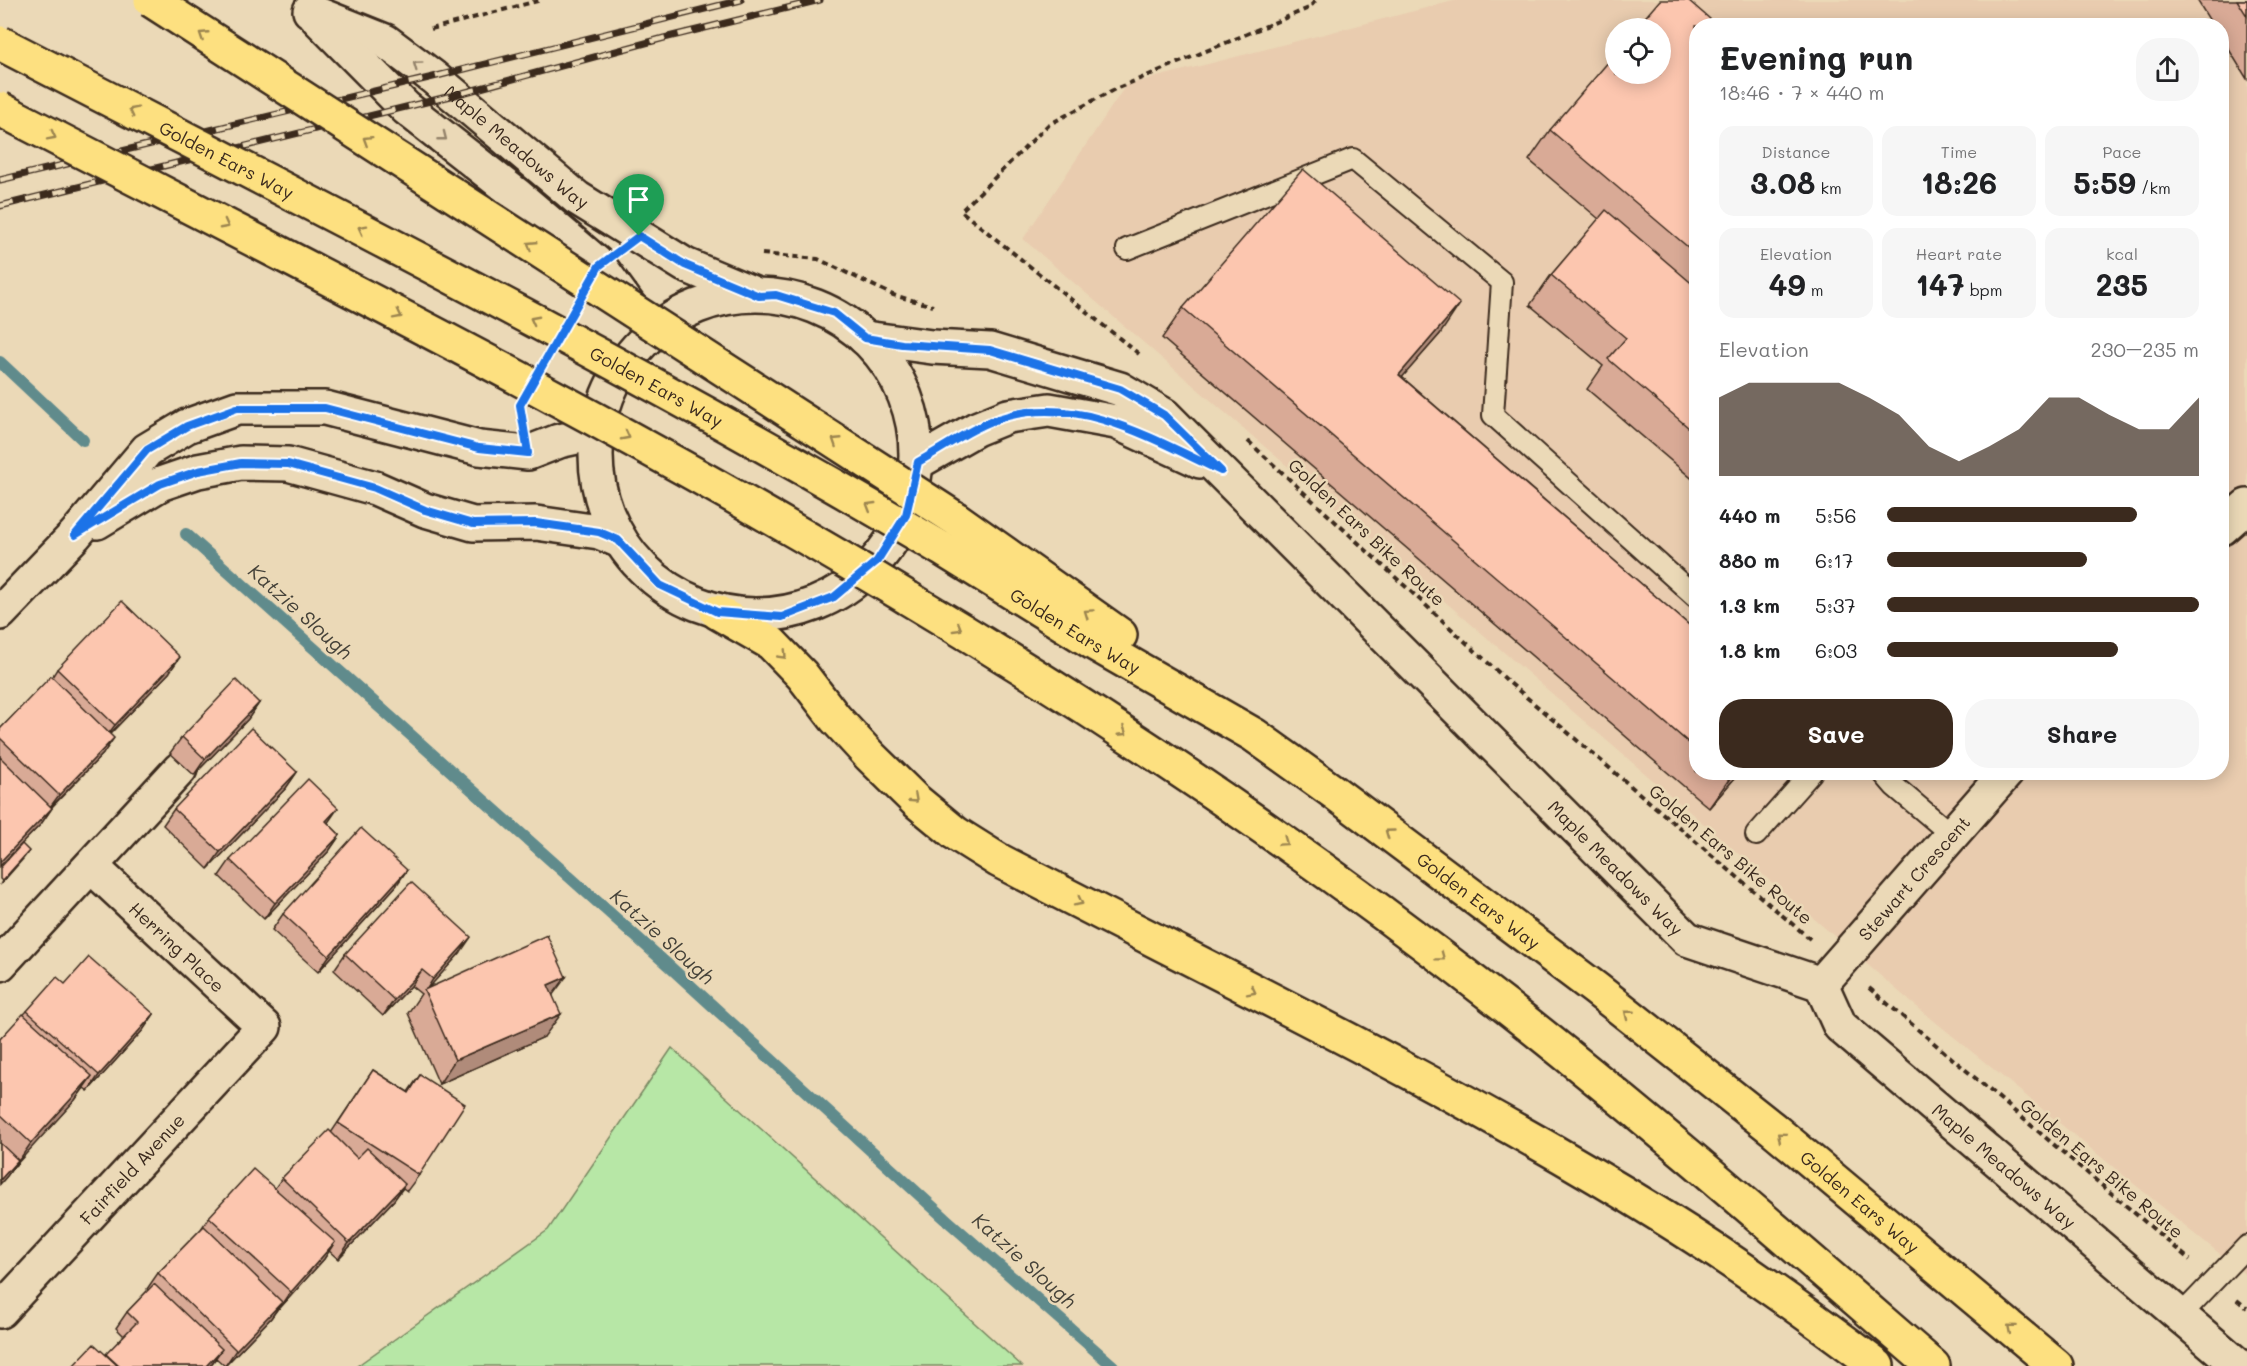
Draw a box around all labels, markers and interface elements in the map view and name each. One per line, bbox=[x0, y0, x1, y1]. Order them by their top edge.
map controls bbox=[1605, 18, 1671, 84]
button: locate bbox=[1605, 18, 1671, 84]
one-way arrow bbox=[198, 31, 209, 42]
text: Evening run bbox=[1719, 35, 1913, 78]
button: share bbox=[2136, 38, 2199, 101]
one-way arrow bbox=[412, 61, 423, 72]
text: 18:46 · 7 × 440 m bbox=[1719, 79, 1884, 105]
street label: Maple Meadows Way bbox=[439, 80, 594, 215]
one-way arrow bbox=[128, 107, 139, 118]
street label: Golden Ears Way bbox=[155, 115, 298, 205]
one-way arrow bbox=[46, 129, 56, 140]
one-way arrow bbox=[437, 130, 448, 141]
one-way arrow bbox=[363, 136, 374, 147]
text: Distance bbox=[1762, 141, 1830, 162]
text: Time bbox=[1941, 141, 1977, 162]
text: Pace bbox=[2102, 141, 2142, 162]
text: 3.08 bbox=[1750, 162, 1815, 202]
text: 18:26 bbox=[1921, 162, 1997, 202]
text: 5:59 bbox=[2073, 162, 2136, 202]
pin bbox=[613, 174, 664, 236]
text: km bbox=[1815, 177, 1842, 198]
text: /km bbox=[2136, 177, 2171, 198]
icon: arrive bbox=[622, 183, 655, 216]
one-way arrow bbox=[219, 218, 230, 229]
one-way arrow bbox=[358, 225, 368, 236]
one-way arrow bbox=[527, 241, 538, 252]
text: Elevation bbox=[1760, 243, 1832, 264]
text: Heart rate bbox=[1916, 243, 2002, 264]
text: kcal bbox=[2106, 243, 2138, 264]
text: 49 bbox=[1769, 264, 1806, 304]
text: 147 bbox=[1916, 264, 1965, 304]
text: 235 bbox=[2096, 264, 2148, 304]
text: m bbox=[1806, 279, 1823, 300]
text: bpm bbox=[1965, 279, 2002, 300]
one-way arrow bbox=[392, 308, 403, 320]
one-way arrow bbox=[530, 316, 541, 327]
text: Elevation bbox=[1719, 336, 1809, 362]
text: 230–235 m bbox=[2091, 336, 2199, 362]
street label: Golden Ears Way bbox=[586, 340, 727, 433]
one-way arrow bbox=[620, 429, 630, 440]
one-way arrow bbox=[832, 438, 843, 449]
street label: Golden Ears Bike Route bbox=[1283, 453, 1451, 611]
one-way arrow bbox=[866, 502, 876, 513]
text: 440 m bbox=[1719, 502, 1780, 528]
text: 5:56 bbox=[1815, 502, 1857, 528]
text: 880 m bbox=[1719, 547, 1780, 573]
text: 6:17 bbox=[1815, 547, 1853, 573]
water label: Katzie Slough bbox=[243, 557, 359, 665]
street label: Golden Ears Way bbox=[1006, 582, 1145, 679]
text: 1.3 km bbox=[1719, 592, 1780, 618]
text: 5:37 bbox=[1815, 592, 1856, 618]
one-way arrow bbox=[1084, 609, 1095, 620]
one-way arrow bbox=[952, 620, 962, 632]
text: 1.8 km bbox=[1719, 637, 1780, 663]
text: 6:03 bbox=[1815, 637, 1857, 663]
one-way arrow bbox=[775, 648, 786, 659]
button: Save bbox=[1719, 699, 1953, 768]
button: Share bbox=[1965, 699, 2199, 768]
one-way arrow bbox=[1116, 725, 1127, 736]
street label: Golden Ears Bike Route bbox=[1644, 779, 1818, 929]
one-way arrow bbox=[907, 792, 918, 803]
street label: Maple Meadows Way bbox=[1543, 795, 1689, 940]
street label: Stewart Crescent bbox=[1853, 810, 1975, 946]
one-way arrow bbox=[1385, 829, 1396, 840]
one-way arrow bbox=[1277, 835, 1288, 846]
street label: Golden Ears Way bbox=[1412, 847, 1545, 955]
water label: Katzie Slough bbox=[605, 882, 721, 990]
one-way arrow bbox=[1072, 895, 1083, 906]
street label: Herring Place bbox=[124, 897, 230, 997]
one-way arrow bbox=[1435, 950, 1446, 961]
one-way arrow bbox=[1246, 983, 1257, 995]
one-way arrow bbox=[1624, 1011, 1635, 1022]
street label: Golden Ears Bike Route bbox=[2015, 1093, 2189, 1243]
street label: Maple Meadows Way bbox=[1927, 1098, 2081, 1234]
street label: Fairfield Avenue bbox=[74, 1108, 190, 1230]
one-way arrow bbox=[1776, 1132, 1787, 1143]
street label: Golden Ears Way bbox=[1795, 1145, 1925, 1259]
water label: Katzie Slough bbox=[967, 1206, 1083, 1314]
one-way arrow bbox=[2007, 1324, 2018, 1335]

